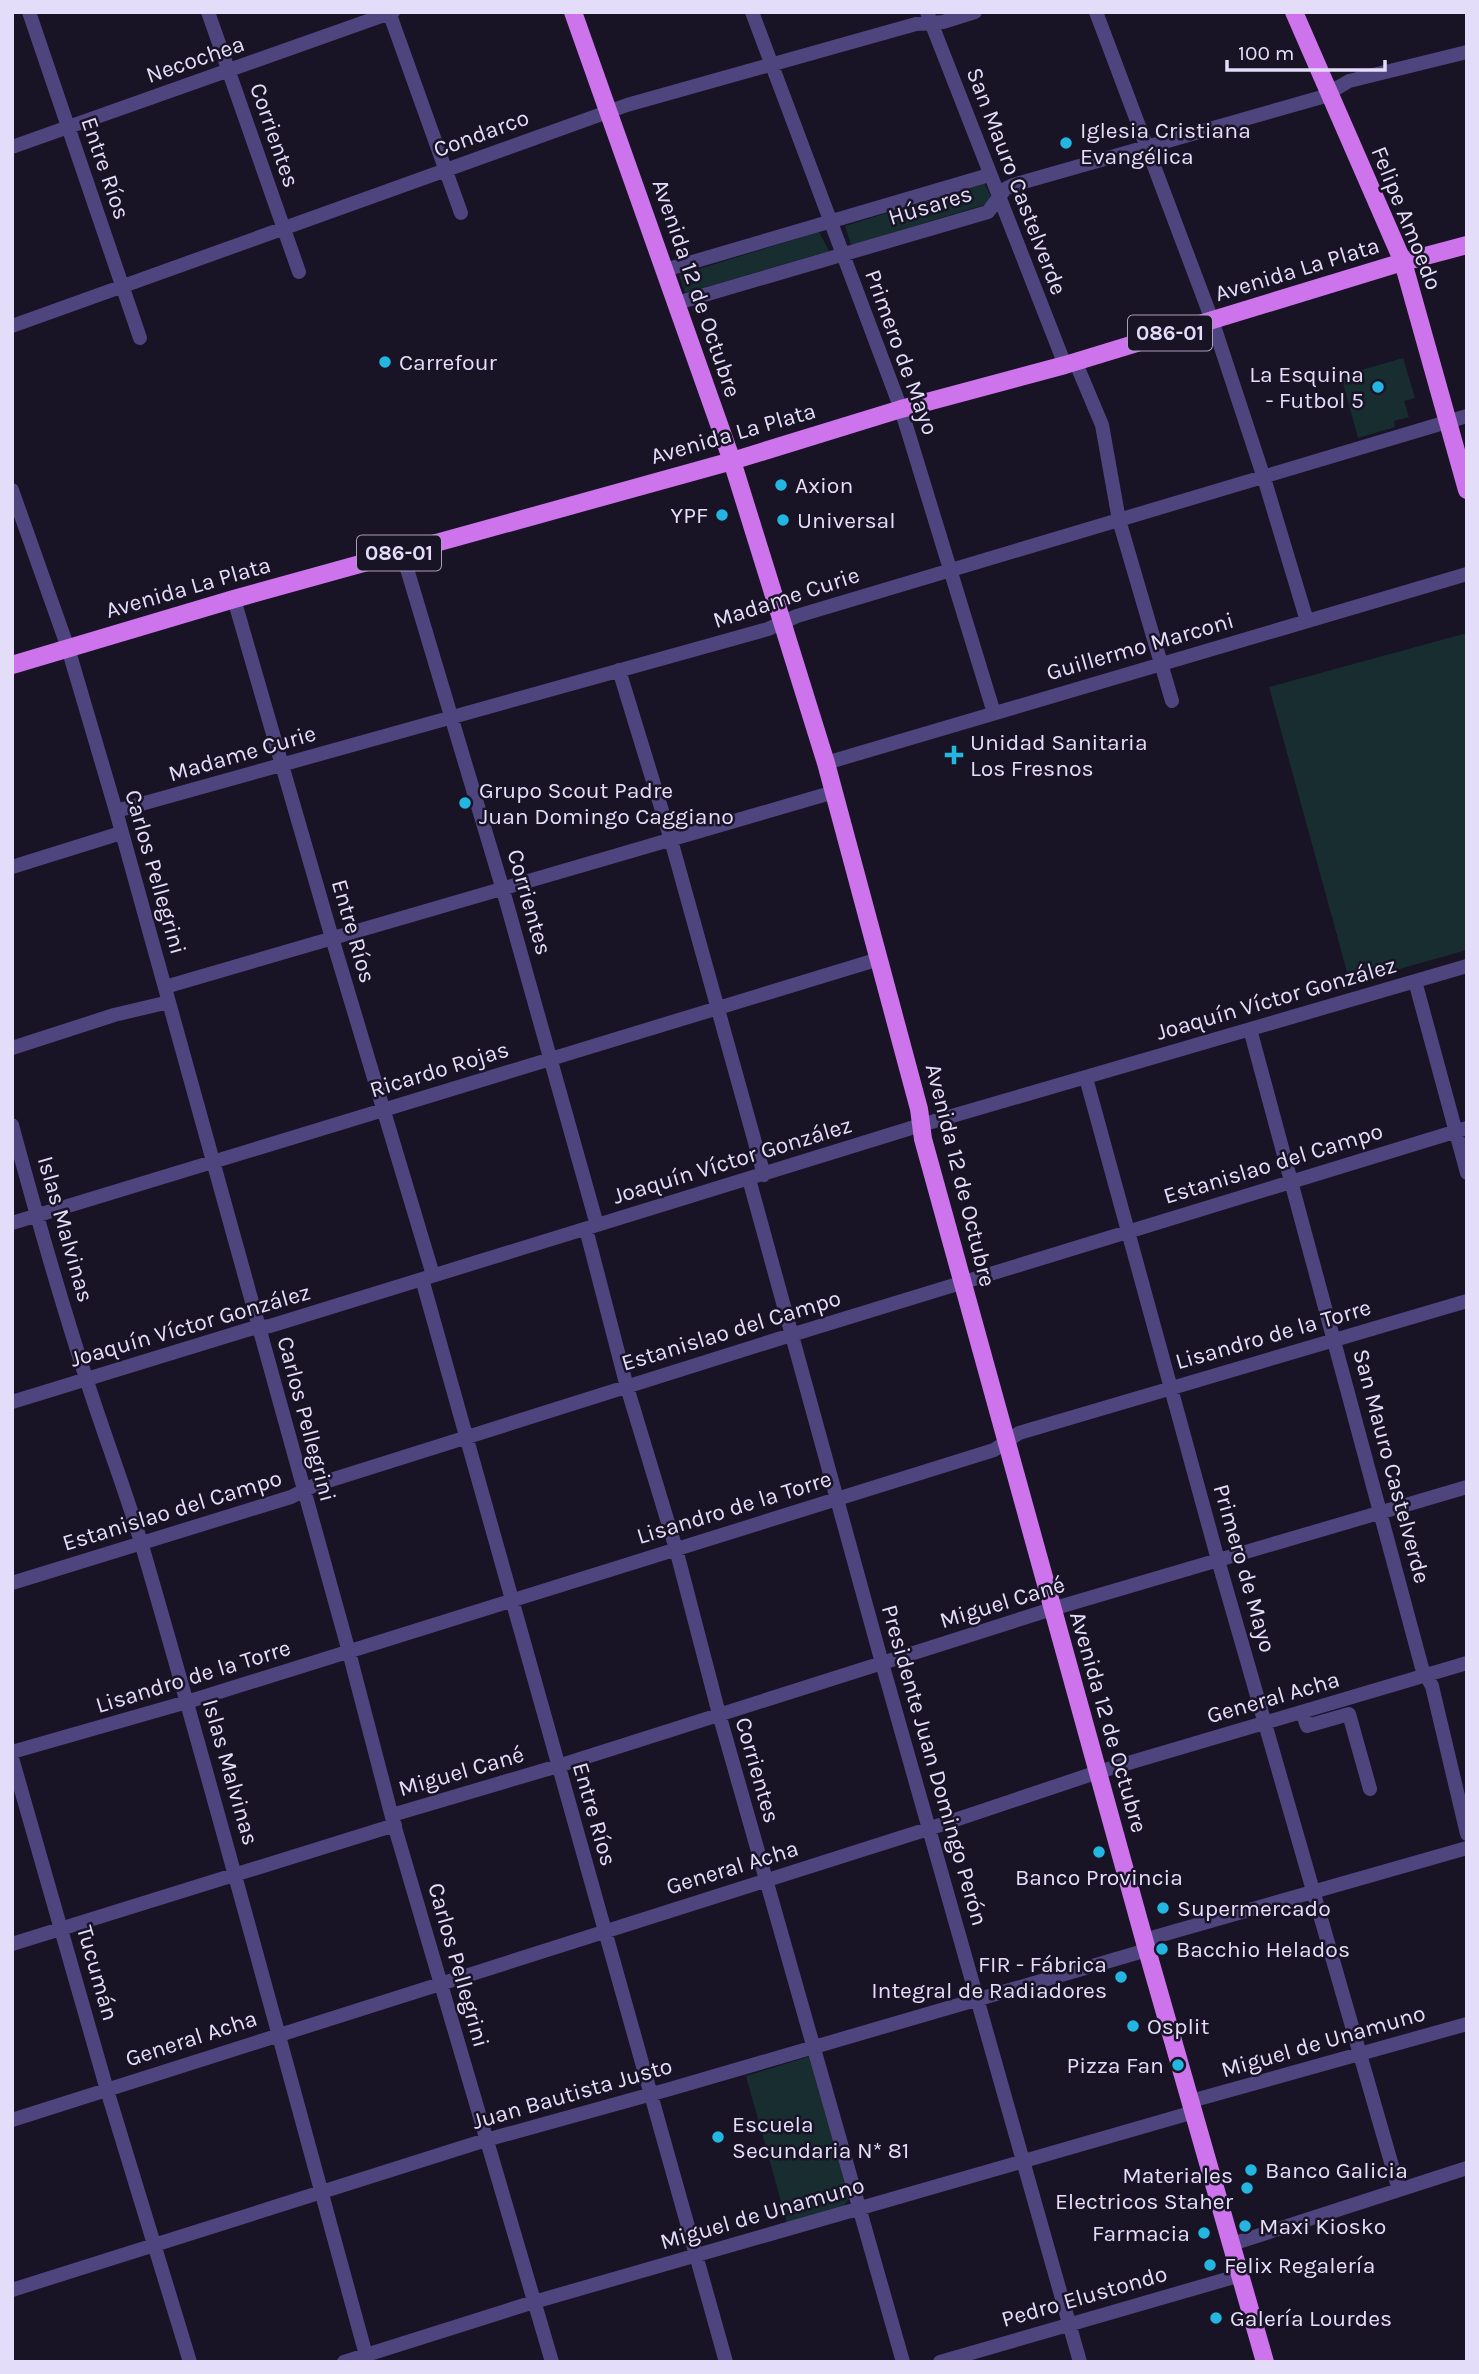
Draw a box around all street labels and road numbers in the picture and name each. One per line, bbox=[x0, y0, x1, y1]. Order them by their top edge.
street label: Necochea bbox=[142, 30, 248, 89]
street label: San Mauro Castelverde bbox=[961, 64, 1072, 299]
street label: Corrientes bbox=[244, 80, 305, 191]
street label: Condarco bbox=[430, 104, 533, 163]
street label: Entre Ríos bbox=[75, 113, 136, 223]
street label: Felipe Amoedo bbox=[1365, 142, 1448, 294]
street label: Avenida 12 de Octubre bbox=[647, 176, 747, 401]
street label: Húsares bbox=[885, 180, 975, 231]
street label: Avenida La Plata bbox=[1212, 232, 1383, 307]
street label: Primero de Mayo bbox=[859, 266, 944, 438]
road number: 086-01 bbox=[1128, 316, 1212, 350]
street label: Avenida La Plata bbox=[647, 397, 819, 470]
road number: 086-01 bbox=[357, 536, 441, 570]
street label: Avenida La Plata bbox=[102, 551, 274, 624]
street label: Madame Curie bbox=[710, 561, 863, 634]
street label: Guillermo Marconi bbox=[1043, 607, 1237, 686]
street label: Madame Curie bbox=[165, 720, 319, 787]
street label: Carlos Pellegrini bbox=[119, 787, 192, 957]
street label: Corrientes bbox=[502, 846, 557, 958]
street label: Entre Ríos bbox=[326, 876, 381, 986]
street label: Joaquín Víctor González bbox=[1153, 951, 1399, 1046]
street label: Ricardo Rojas bbox=[366, 1036, 512, 1103]
street label: Avenida 12 de Octubre bbox=[920, 1061, 1001, 1289]
street label: Joaquín Víctor González bbox=[609, 1111, 855, 1210]
street label: Estanislao del Campo bbox=[1160, 1117, 1386, 1210]
street label: Islas Malvinas bbox=[32, 1153, 99, 1305]
street label: Joaquín Víctor González bbox=[67, 1278, 313, 1373]
street label: Estanislao del Campo bbox=[618, 1284, 844, 1377]
street label: Lisandro de la Torre bbox=[1172, 1294, 1374, 1375]
street label: Carlos Pellegrini bbox=[272, 1334, 342, 1505]
street label: San Mauro Castelverde bbox=[1347, 1346, 1436, 1586]
street label: Estanislao del Campo bbox=[59, 1464, 285, 1557]
street label: Lisandro de la Torre bbox=[633, 1465, 835, 1550]
street label: Primero de Mayo bbox=[1208, 1481, 1281, 1655]
street label: Miguel Cané bbox=[936, 1571, 1068, 1634]
street label: Presidente Juan Domingo Perón bbox=[876, 1602, 993, 1929]
street label: Avenida 12 de Octubre bbox=[1064, 1608, 1153, 1836]
street label: Lisandro de la Torre bbox=[92, 1634, 294, 1719]
street label: General Acha bbox=[1204, 1666, 1343, 1729]
street label: Islas Malvinas bbox=[197, 1696, 264, 1848]
street label: Corrientes bbox=[730, 1714, 785, 1826]
street label: Miguel Cané bbox=[395, 1741, 527, 1802]
street label: Entre Ríos bbox=[567, 1759, 622, 1869]
street label: General Acha bbox=[663, 1835, 802, 1900]
street label: Carlos Pellegrini bbox=[422, 1880, 495, 2050]
street label: Tucumán bbox=[71, 1922, 124, 2024]
street label: Miguel de Unamuno bbox=[1218, 1999, 1428, 2084]
street label: General Acha bbox=[122, 2004, 260, 2072]
street label: Juan Bautista Justo bbox=[469, 2052, 675, 2135]
street label: Miguel de Unamuno bbox=[657, 2171, 867, 2256]
street label: Pedro Elustondo bbox=[998, 2260, 1170, 2333]

